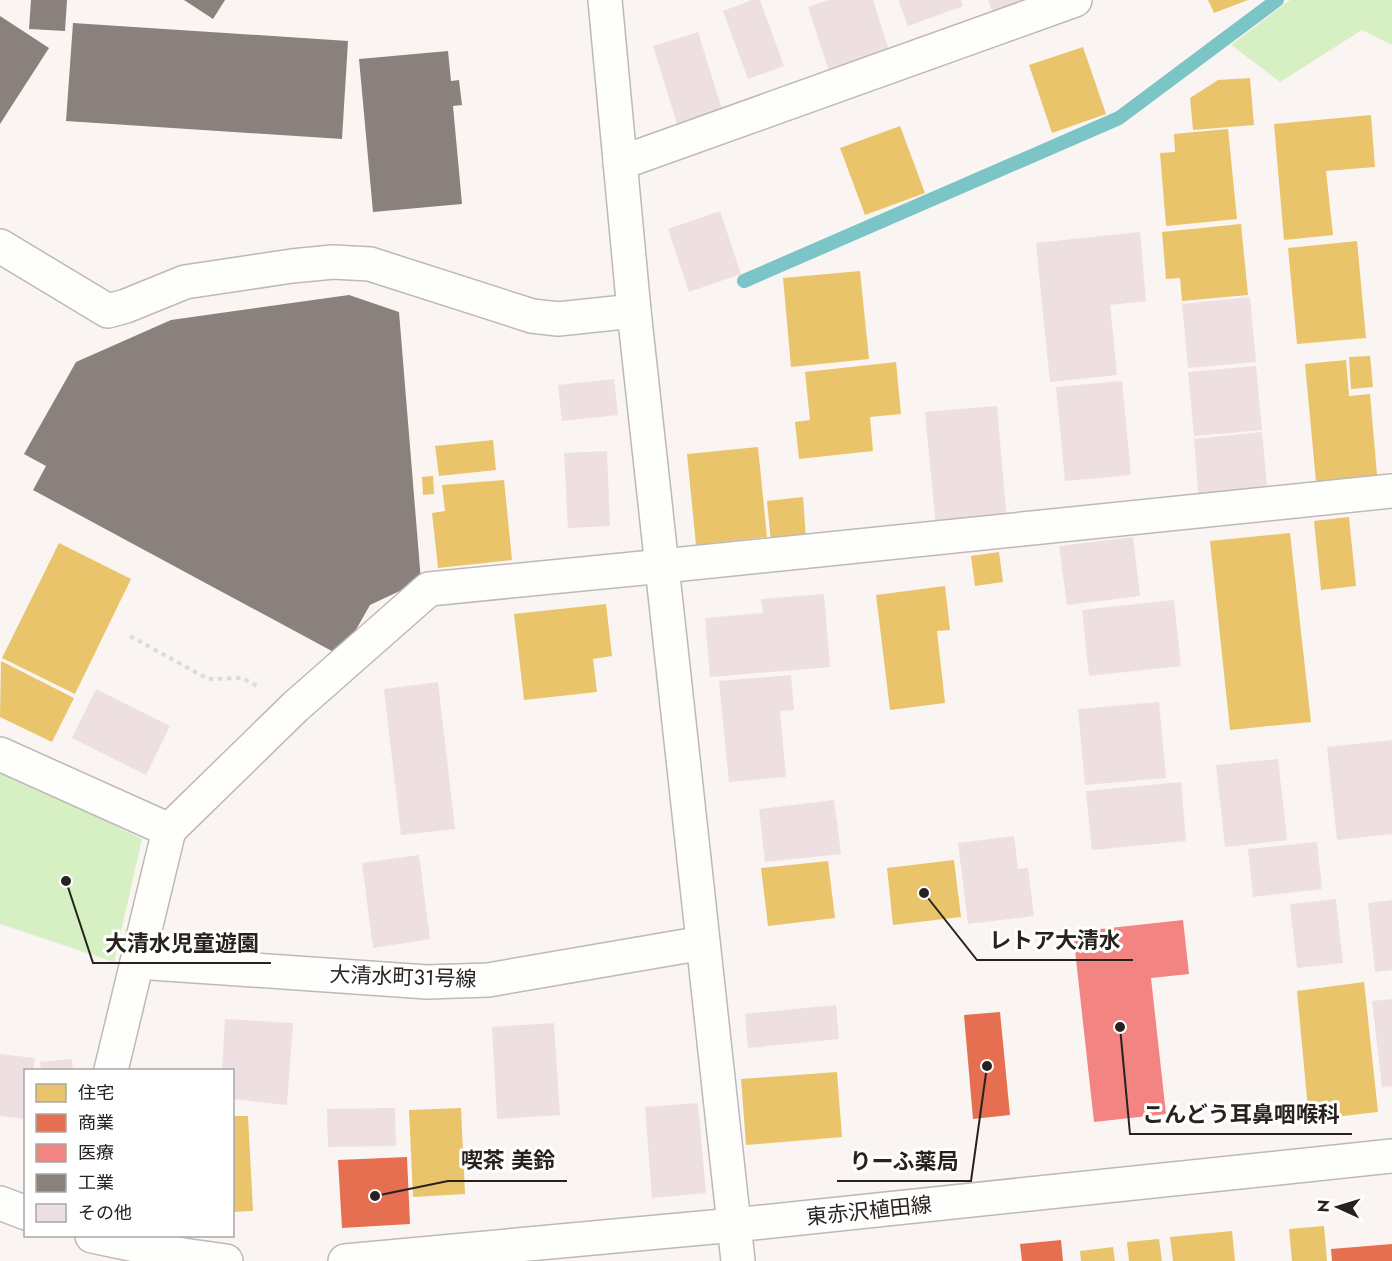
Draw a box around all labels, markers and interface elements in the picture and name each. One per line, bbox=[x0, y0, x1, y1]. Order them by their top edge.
callout: レトア大清水 bbox=[977, 920, 1133, 960]
callout: 大清水児童遊園 bbox=[93, 923, 271, 963]
text: レトア大清水 bbox=[989, 924, 1121, 956]
text: 大清水児童遊園 bbox=[105, 927, 259, 959]
street label: 大清水町31号線 bbox=[329, 959, 477, 995]
legend bbox=[24, 1069, 234, 1237]
text: 住宅 bbox=[78, 1080, 114, 1106]
callout: こんどう耳鼻咽喉科 bbox=[1130, 1094, 1352, 1134]
text: こんどう耳鼻咽喉科 bbox=[1142, 1098, 1340, 1130]
text: 商業 bbox=[78, 1110, 114, 1136]
text: 医療 bbox=[78, 1140, 114, 1166]
callout: 喫茶 美鈴 bbox=[448, 1141, 567, 1181]
callout: りーふ薬局 bbox=[837, 1141, 971, 1181]
text: 喫茶 美鈴 bbox=[461, 1144, 555, 1176]
text: りーふ薬局 bbox=[849, 1145, 959, 1177]
text: 工業 bbox=[78, 1170, 114, 1196]
north arrow bbox=[1308, 1177, 1368, 1237]
street label: 東赤沢植田線 bbox=[805, 1189, 933, 1233]
text: N bbox=[1312, 1199, 1335, 1213]
text: その他 bbox=[78, 1200, 132, 1226]

